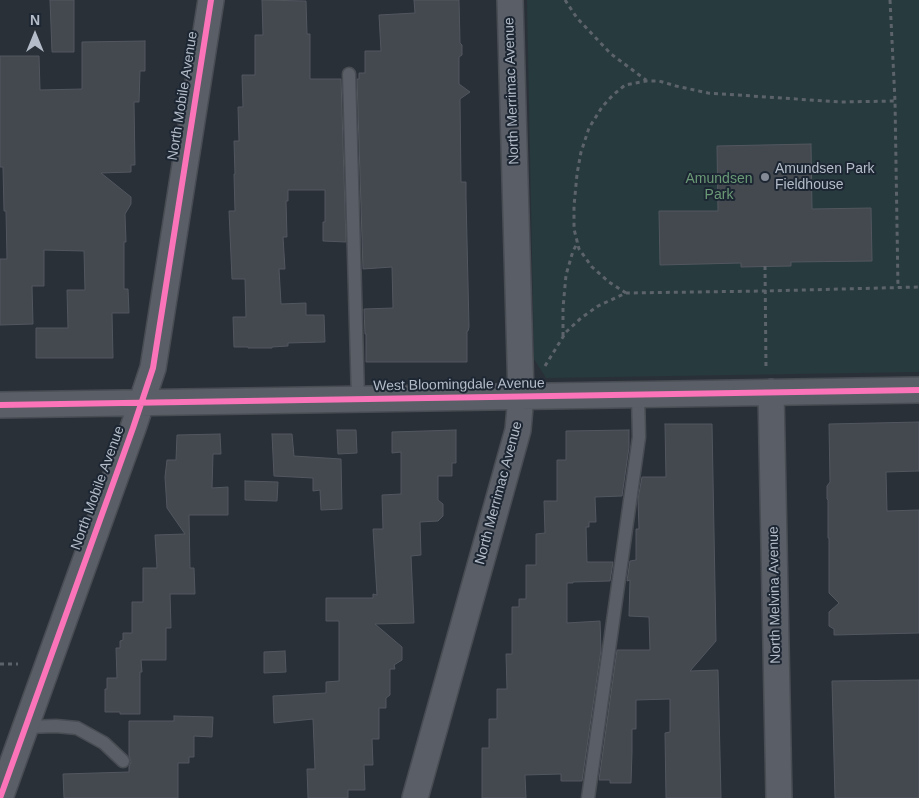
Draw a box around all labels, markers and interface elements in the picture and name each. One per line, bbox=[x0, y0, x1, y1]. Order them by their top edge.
north arrow bbox=[10, 10, 60, 60]
text: N bbox=[30, 12, 40, 28]
street label: North Merrimac Avenue bbox=[501, 17, 523, 165]
street label: North Mobile Avenue bbox=[164, 30, 202, 162]
place label: Amundsen Park Fieldhouse bbox=[775, 161, 875, 193]
park label: Amundsen Park bbox=[686, 171, 752, 203]
marker: Amundsen Park Fieldhouse bbox=[759, 171, 771, 183]
street label: West Bloomingdale Avenue bbox=[373, 375, 545, 395]
street label: North Merrimac Avenue bbox=[472, 420, 526, 566]
street label: North Mobile Avenue bbox=[68, 424, 128, 552]
street label: North Melvina Avenue bbox=[765, 526, 785, 664]

